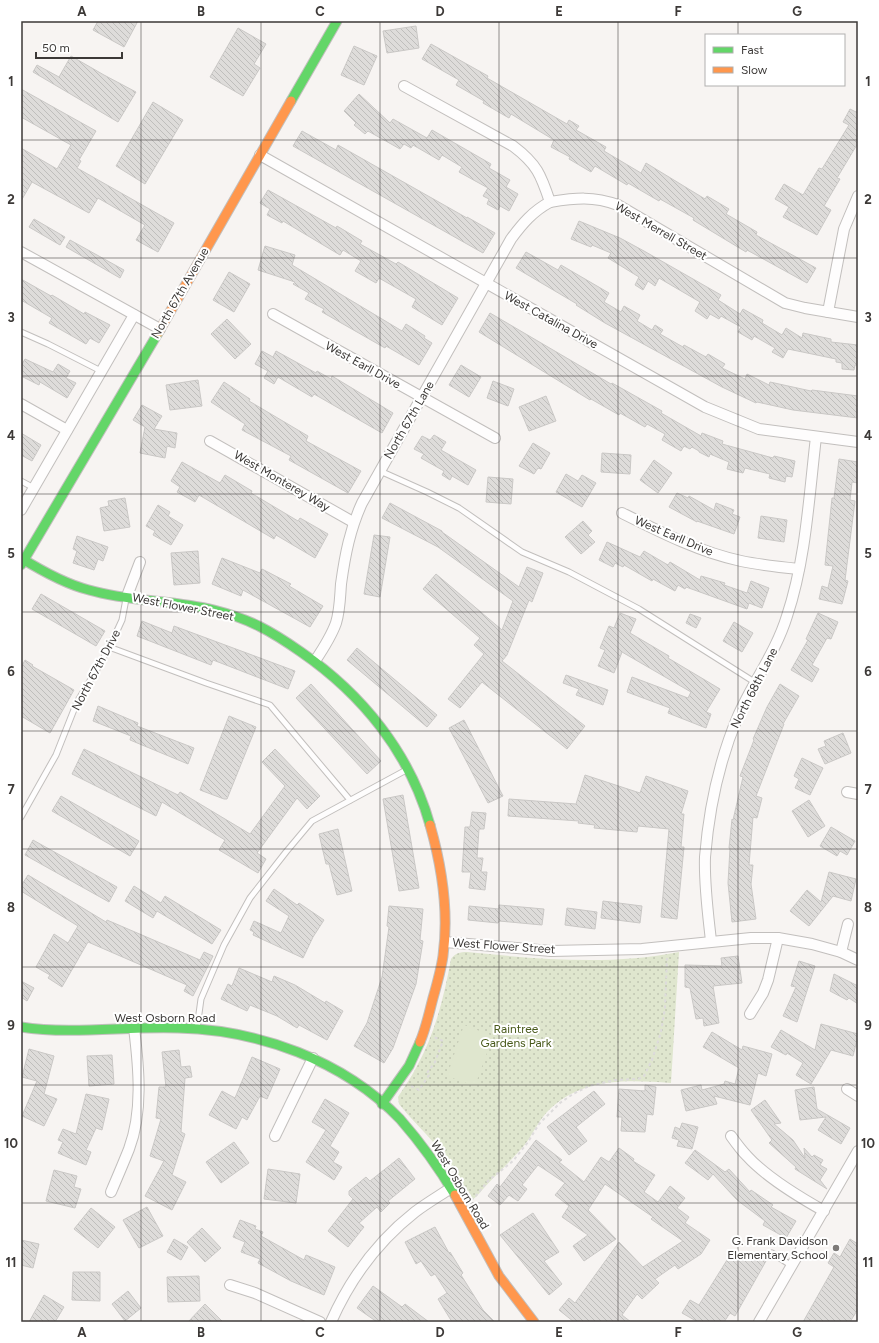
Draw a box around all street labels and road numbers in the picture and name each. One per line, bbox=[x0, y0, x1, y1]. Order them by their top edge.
street label: West Merrell Street bbox=[613, 199, 710, 263]
street label: North 67th Avenue bbox=[148, 245, 212, 341]
street label: West Catalina Drive bbox=[502, 288, 601, 352]
street label: West Earll Drive bbox=[323, 339, 403, 392]
street label: North 67th Lane bbox=[381, 378, 437, 461]
street label: West Monterey Way bbox=[231, 448, 333, 515]
street label: West Earll Drive bbox=[633, 513, 716, 559]
street label: West Flower Street bbox=[131, 590, 235, 624]
street label: North 67th Drive bbox=[69, 627, 123, 713]
street label: North 68th Lane bbox=[728, 645, 781, 731]
street label: West Flower Street bbox=[452, 935, 556, 957]
street label: West Osborn Road bbox=[115, 1011, 215, 1025]
street label: West Osborn Road bbox=[428, 1138, 492, 1232]

